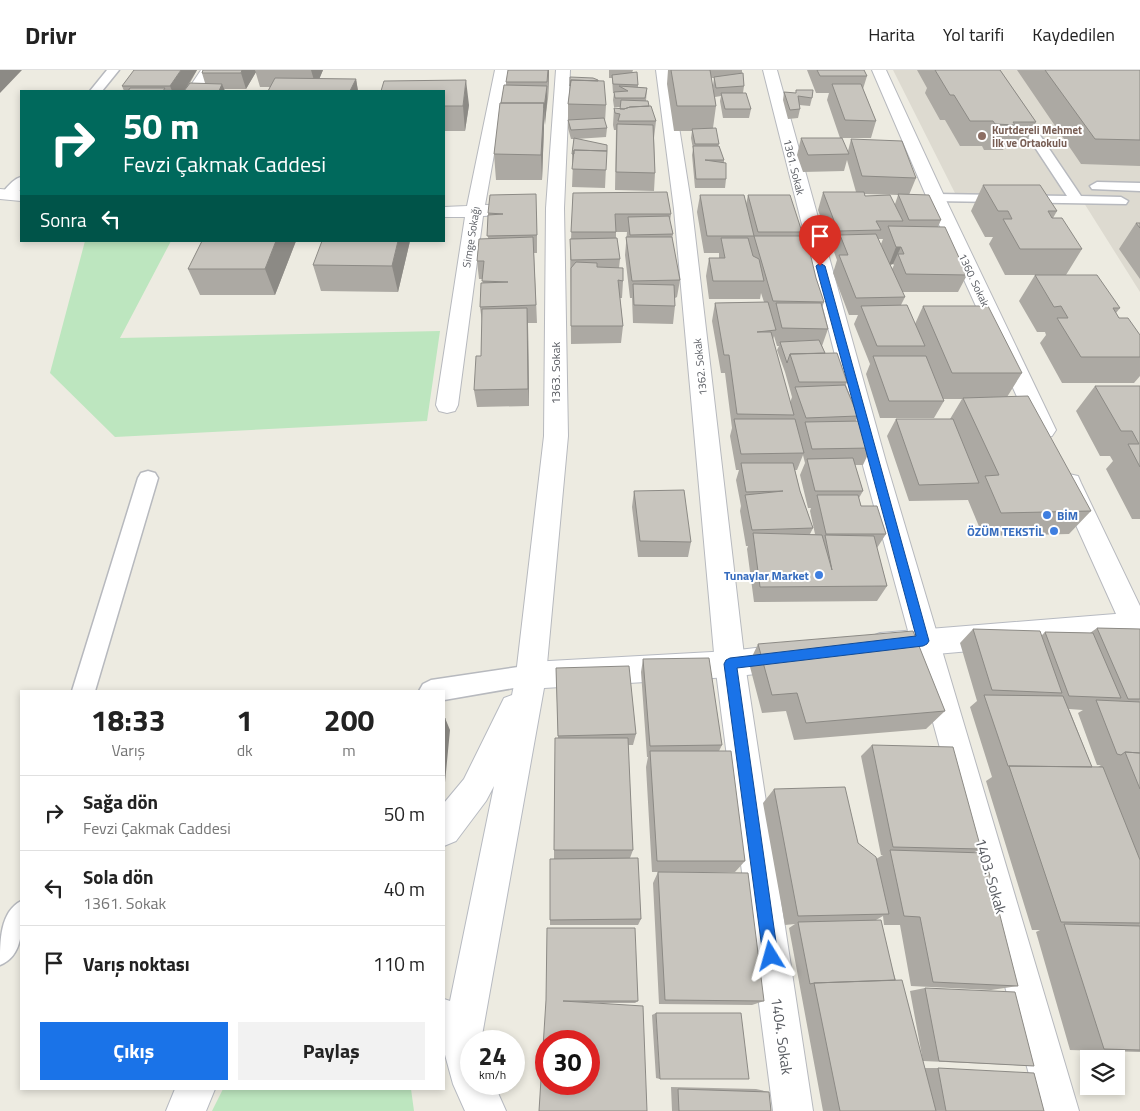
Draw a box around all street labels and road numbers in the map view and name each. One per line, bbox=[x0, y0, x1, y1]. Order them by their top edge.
street label: 1361. Sokak bbox=[779, 137, 809, 197]
street label: Simge Sokağı bbox=[458, 205, 484, 269]
street label: 1360. Sokak bbox=[955, 251, 994, 310]
street label: 1362. Sokak bbox=[689, 337, 711, 396]
street label: 1363. Sokak bbox=[546, 342, 565, 404]
street label: 1403. Sokak bbox=[969, 835, 1013, 917]
street label: 1404. Sokak bbox=[765, 996, 799, 1076]

